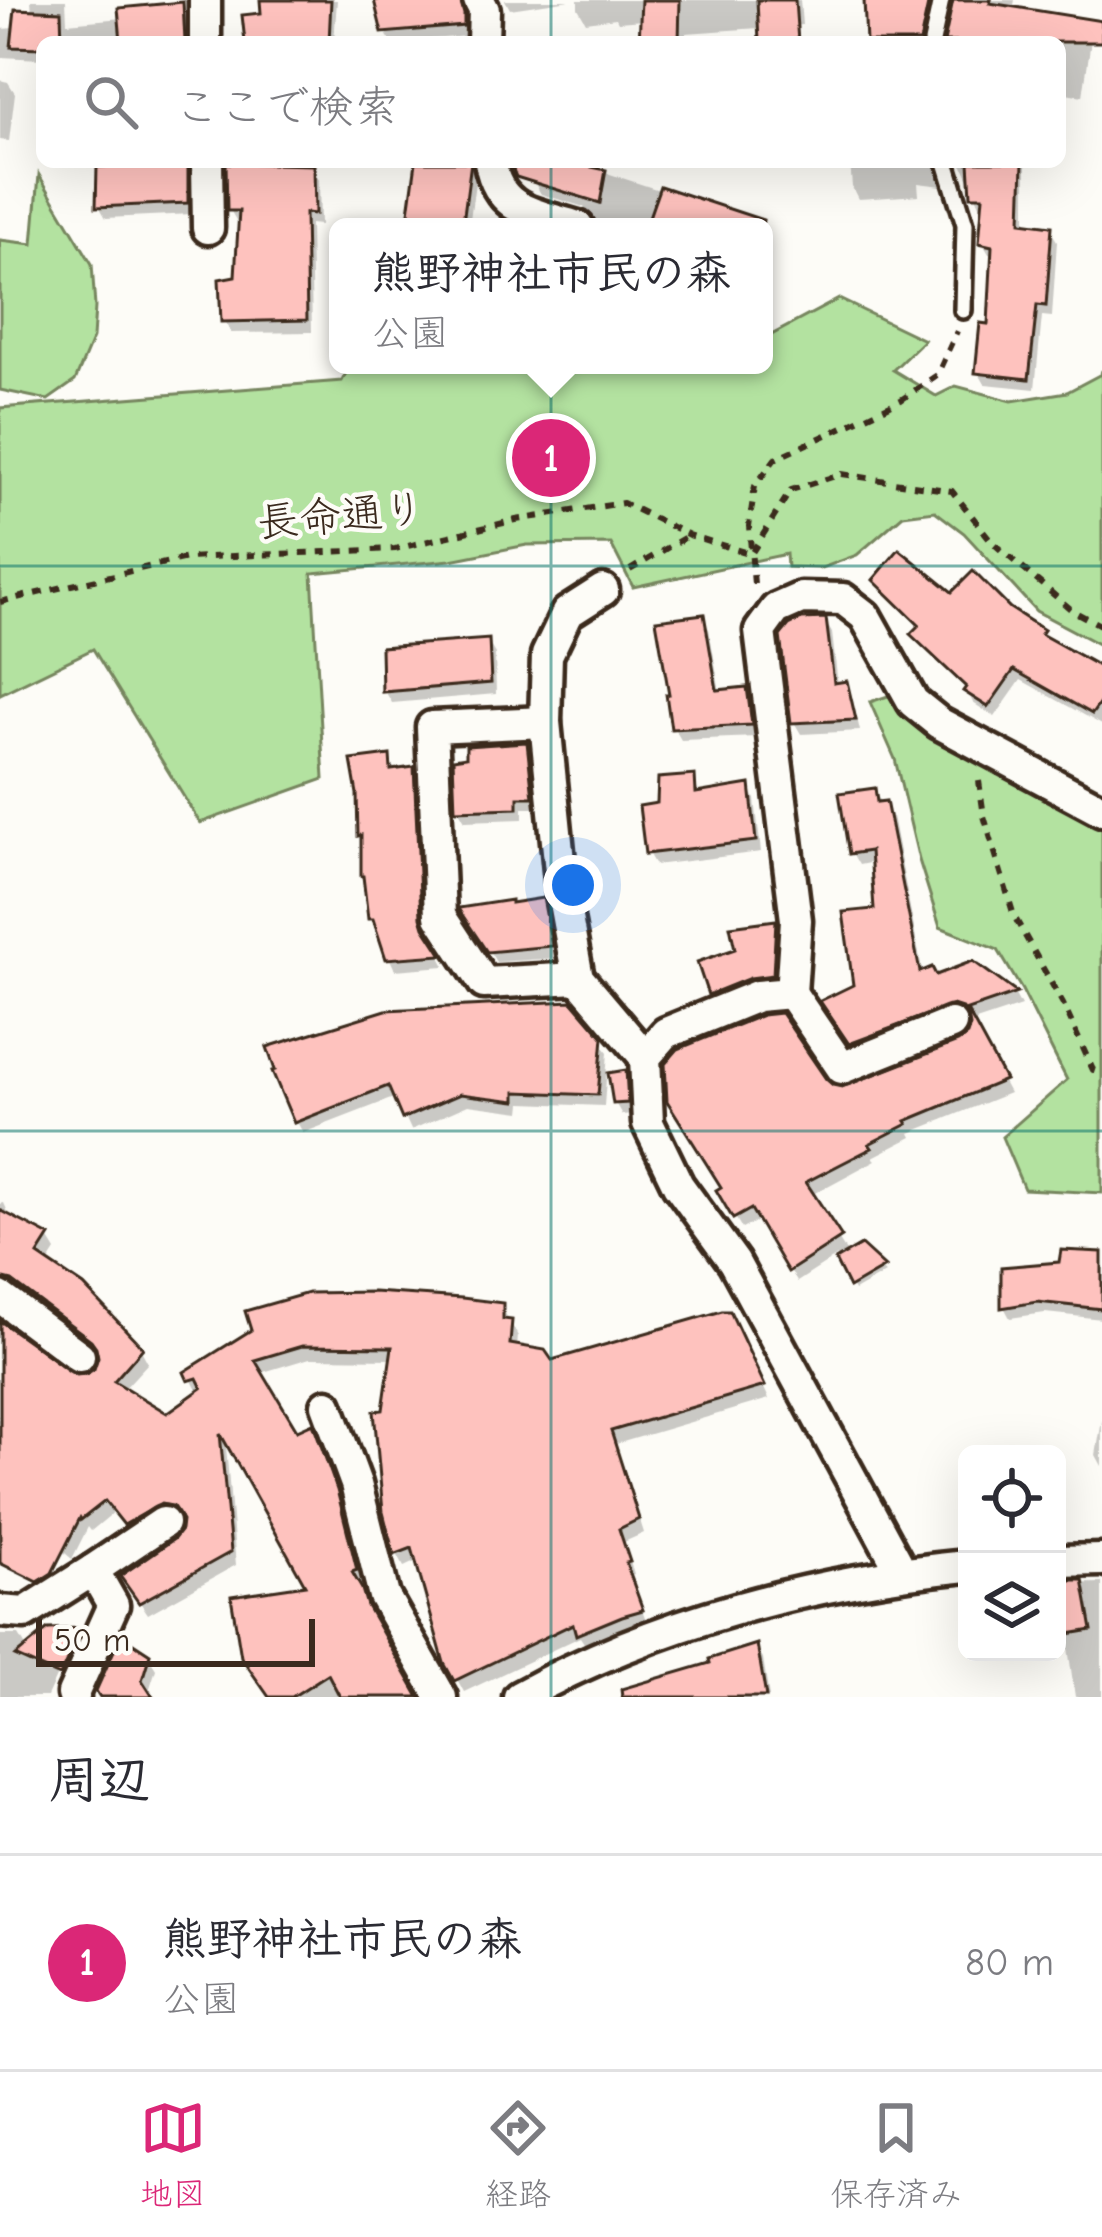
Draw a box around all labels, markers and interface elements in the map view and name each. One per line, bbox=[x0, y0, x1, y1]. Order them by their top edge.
search box bbox=[36, 36, 1066, 168]
icon: search bbox=[78, 69, 144, 135]
text: ここで検索 bbox=[174, 81, 399, 133]
popup bbox=[329, 218, 773, 374]
text: 熊野神社市民の森 bbox=[371, 247, 731, 299]
text: 公園 bbox=[371, 311, 449, 356]
pin: 1 bbox=[512, 413, 590, 503]
street label: 長命通り bbox=[255, 484, 427, 548]
your location bbox=[543, 855, 603, 915]
map controls bbox=[958, 1445, 1066, 1661]
button: locate bbox=[958, 1445, 1066, 1553]
button: layers bbox=[958, 1553, 1066, 1661]
scale bar bbox=[36, 1613, 315, 1666]
text: 50 m bbox=[54, 1621, 130, 1659]
text: 周辺 bbox=[48, 1751, 150, 1810]
text: 熊野神社市民の森 bbox=[162, 1913, 522, 1965]
text: 1 bbox=[79, 1940, 95, 1985]
text: 80 m bbox=[965, 1940, 1054, 1985]
text: 公園 bbox=[162, 1977, 240, 2022]
tab: 地図 bbox=[140, 2095, 206, 2215]
tab: 経路 bbox=[485, 2095, 551, 2215]
tab: 保存済み bbox=[830, 2095, 962, 2215]

